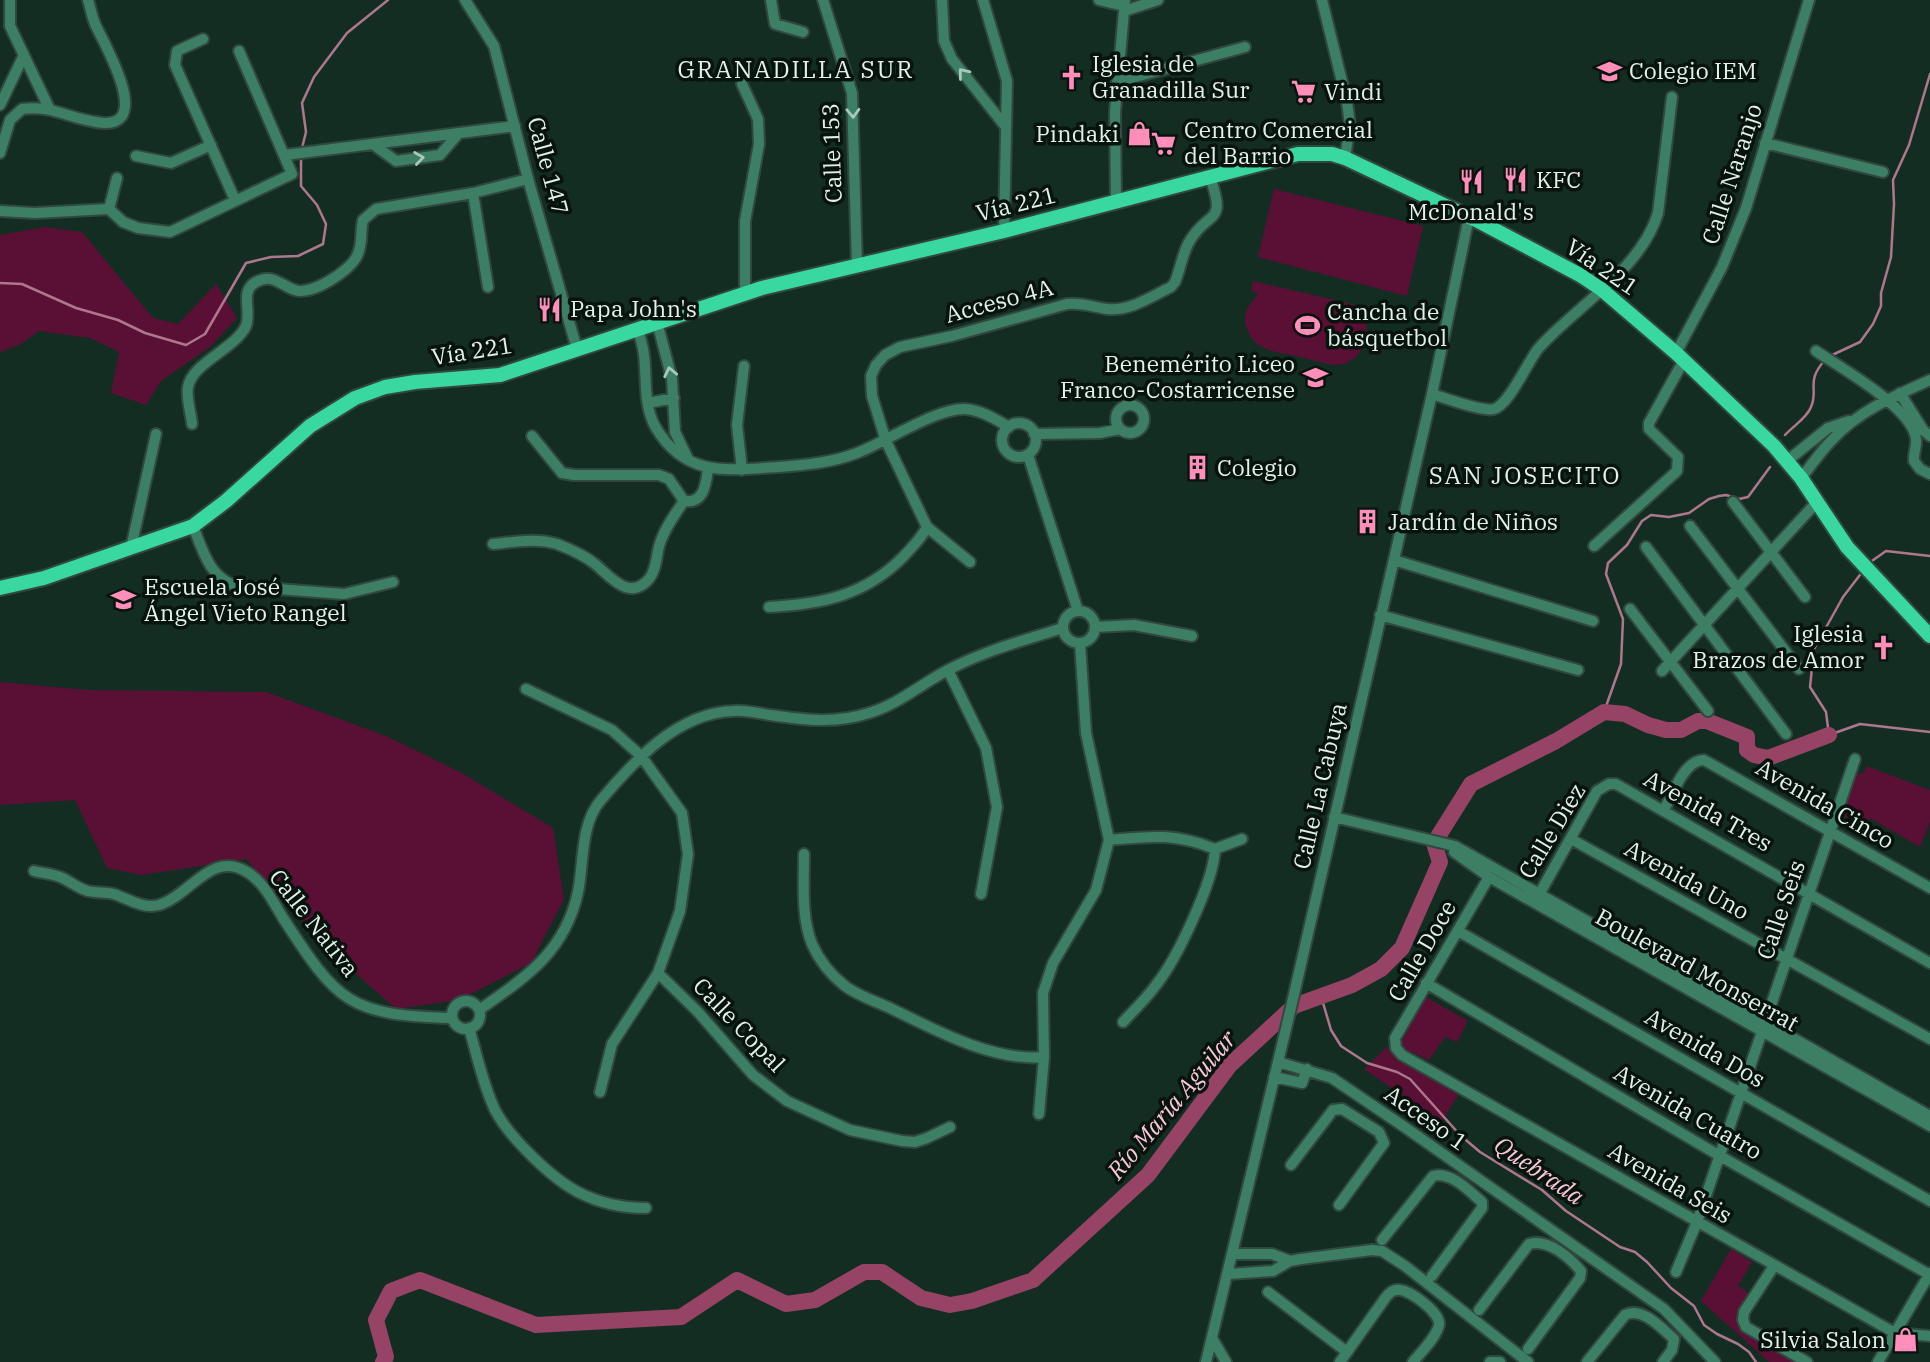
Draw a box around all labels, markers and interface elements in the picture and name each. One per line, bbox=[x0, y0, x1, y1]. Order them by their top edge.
place label: Iglesia de Granadilla Sur bbox=[1092, 48, 1249, 104]
district label: GRANADILLA SUR bbox=[678, 53, 914, 85]
place label: Colegio IEM bbox=[1629, 55, 1757, 85]
school or university icon: Colegio IEM bbox=[1595, 57, 1623, 85]
church icon: Iglesia de Granadilla Sur bbox=[1058, 63, 1086, 91]
one-way arrow bbox=[959, 68, 971, 81]
place label: Vindi bbox=[1324, 76, 1382, 106]
supermarket icon: Vindi bbox=[1290, 78, 1318, 106]
street label: Calle Naranjo bbox=[1694, 99, 1768, 248]
street label: Calle 153 bbox=[814, 102, 848, 204]
one-way arrow bbox=[845, 108, 861, 118]
street label: Calle 147 bbox=[522, 114, 576, 218]
place label: Centro Comercial del Barrio bbox=[1184, 114, 1373, 170]
place label: Pindaki bbox=[1035, 118, 1119, 148]
shop icon: Pindaki bbox=[1125, 120, 1153, 148]
supermarket icon: Centro Comercial del Barrio bbox=[1150, 129, 1178, 157]
one-way arrow bbox=[413, 151, 425, 166]
place label: KFC bbox=[1536, 164, 1581, 194]
restaurant icon: KFC bbox=[1502, 166, 1530, 194]
restaurant icon: McDonald's bbox=[1457, 168, 1485, 196]
street label: Vía 221 bbox=[973, 179, 1059, 227]
place label: McDonald's bbox=[1408, 196, 1534, 226]
street label: Vía 221 bbox=[1560, 231, 1645, 301]
street label: Acceso 4A bbox=[942, 271, 1056, 329]
place label: Papa John's bbox=[570, 293, 697, 323]
restaurant icon: Papa John's bbox=[536, 295, 564, 323]
place label: Cancha de básquetbol bbox=[1327, 296, 1447, 352]
sports icon: Cancha de básquetbol bbox=[1293, 311, 1321, 339]
street label: Vía 221 bbox=[429, 329, 514, 371]
place label: Benemérito Liceo Franco-Costarricense bbox=[1060, 348, 1295, 404]
school or university icon: Benemérito Liceo Franco-Costarricense bbox=[1301, 363, 1329, 391]
one-way arrow bbox=[663, 366, 678, 378]
place label: Colegio bbox=[1217, 452, 1297, 482]
building icon: Colegio bbox=[1183, 454, 1211, 482]
district label: SAN JOSECITO bbox=[1429, 459, 1621, 491]
place label: Jardín de Niños bbox=[1388, 506, 1558, 536]
building icon: Jardín de Niños bbox=[1354, 508, 1382, 536]
place label: Escuela José Ángel Vieto Rangel bbox=[144, 571, 347, 627]
school or university icon: Escuela José Ángel Vieto Rangel bbox=[110, 586, 138, 614]
place label: Iglesia Brazos de Amor bbox=[1692, 618, 1864, 674]
church icon: Iglesia Brazos de Amor bbox=[1870, 633, 1898, 661]
street label: Calle La Cabuya bbox=[1285, 700, 1353, 872]
street label: Avenida Cinco bbox=[1751, 751, 1900, 855]
street label: Avenida Tres bbox=[1639, 763, 1778, 858]
street label: Calle Diez bbox=[1511, 777, 1591, 884]
street label: Avenida Uno bbox=[1620, 833, 1755, 926]
street label: Calle Seis bbox=[1749, 856, 1811, 963]
street label: Calle Nativa bbox=[263, 862, 366, 982]
street label: Calle Doce bbox=[1380, 894, 1462, 1007]
street label: Boulevard Monserrat bbox=[1591, 901, 1804, 1038]
street label: Calle Copal bbox=[687, 971, 792, 1078]
street label: Avenida Dos bbox=[1640, 1001, 1771, 1094]
water label: Río María Aguilar bbox=[1099, 1022, 1244, 1186]
street label: Avenida Cuatro bbox=[1609, 1057, 1768, 1166]
street label: Acceso 1 bbox=[1379, 1078, 1474, 1157]
water label: Quebrada bbox=[1488, 1128, 1591, 1212]
street label: Avenida Seis bbox=[1603, 1135, 1738, 1230]
place label: Silvia Salon bbox=[1760, 1324, 1886, 1354]
shop icon: Silvia Salon bbox=[1892, 1326, 1920, 1354]

